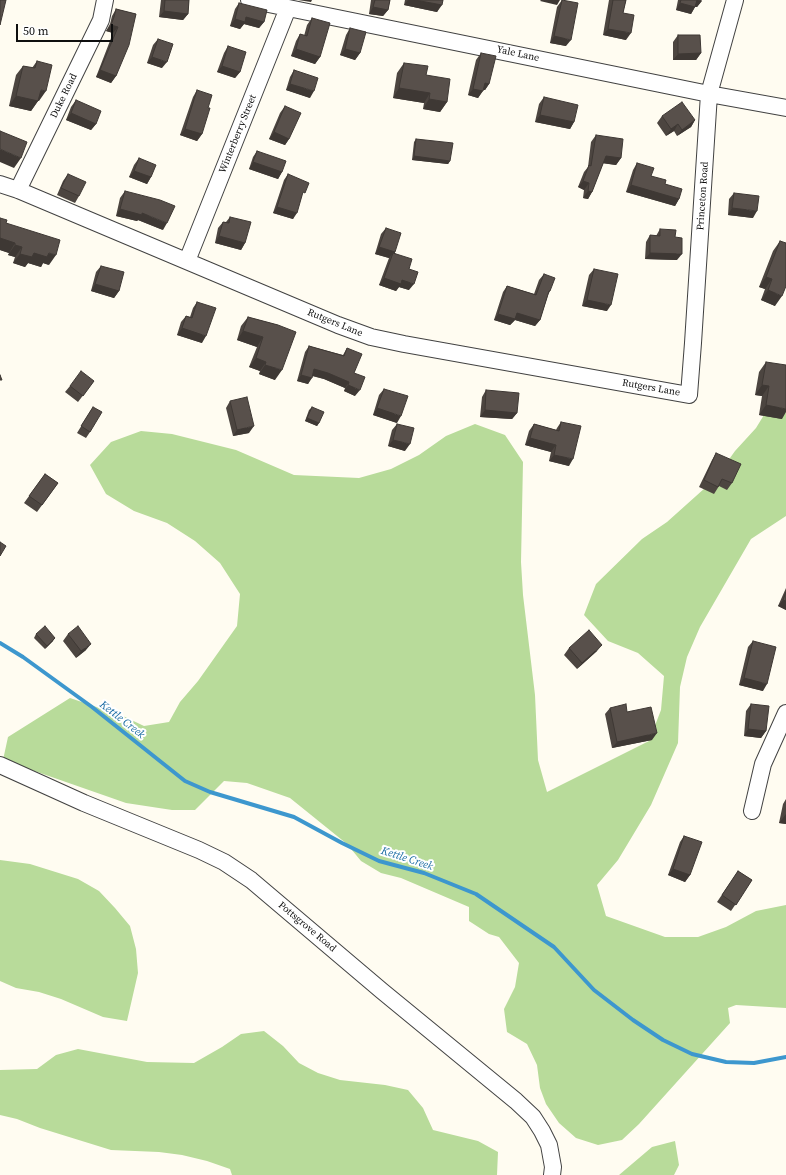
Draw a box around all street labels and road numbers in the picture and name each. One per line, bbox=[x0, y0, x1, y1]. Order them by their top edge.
street label: Yale Lane bbox=[496, 44, 540, 64]
street label: Duke Road bbox=[48, 72, 80, 120]
street label: Winterberry Street bbox=[217, 93, 259, 175]
street label: Princeton Road bbox=[695, 161, 711, 231]
street label: Rutgers Lane bbox=[306, 306, 364, 340]
street label: Rutgers Lane bbox=[621, 377, 681, 399]
street label: Pottsgrove Road bbox=[276, 899, 338, 955]

